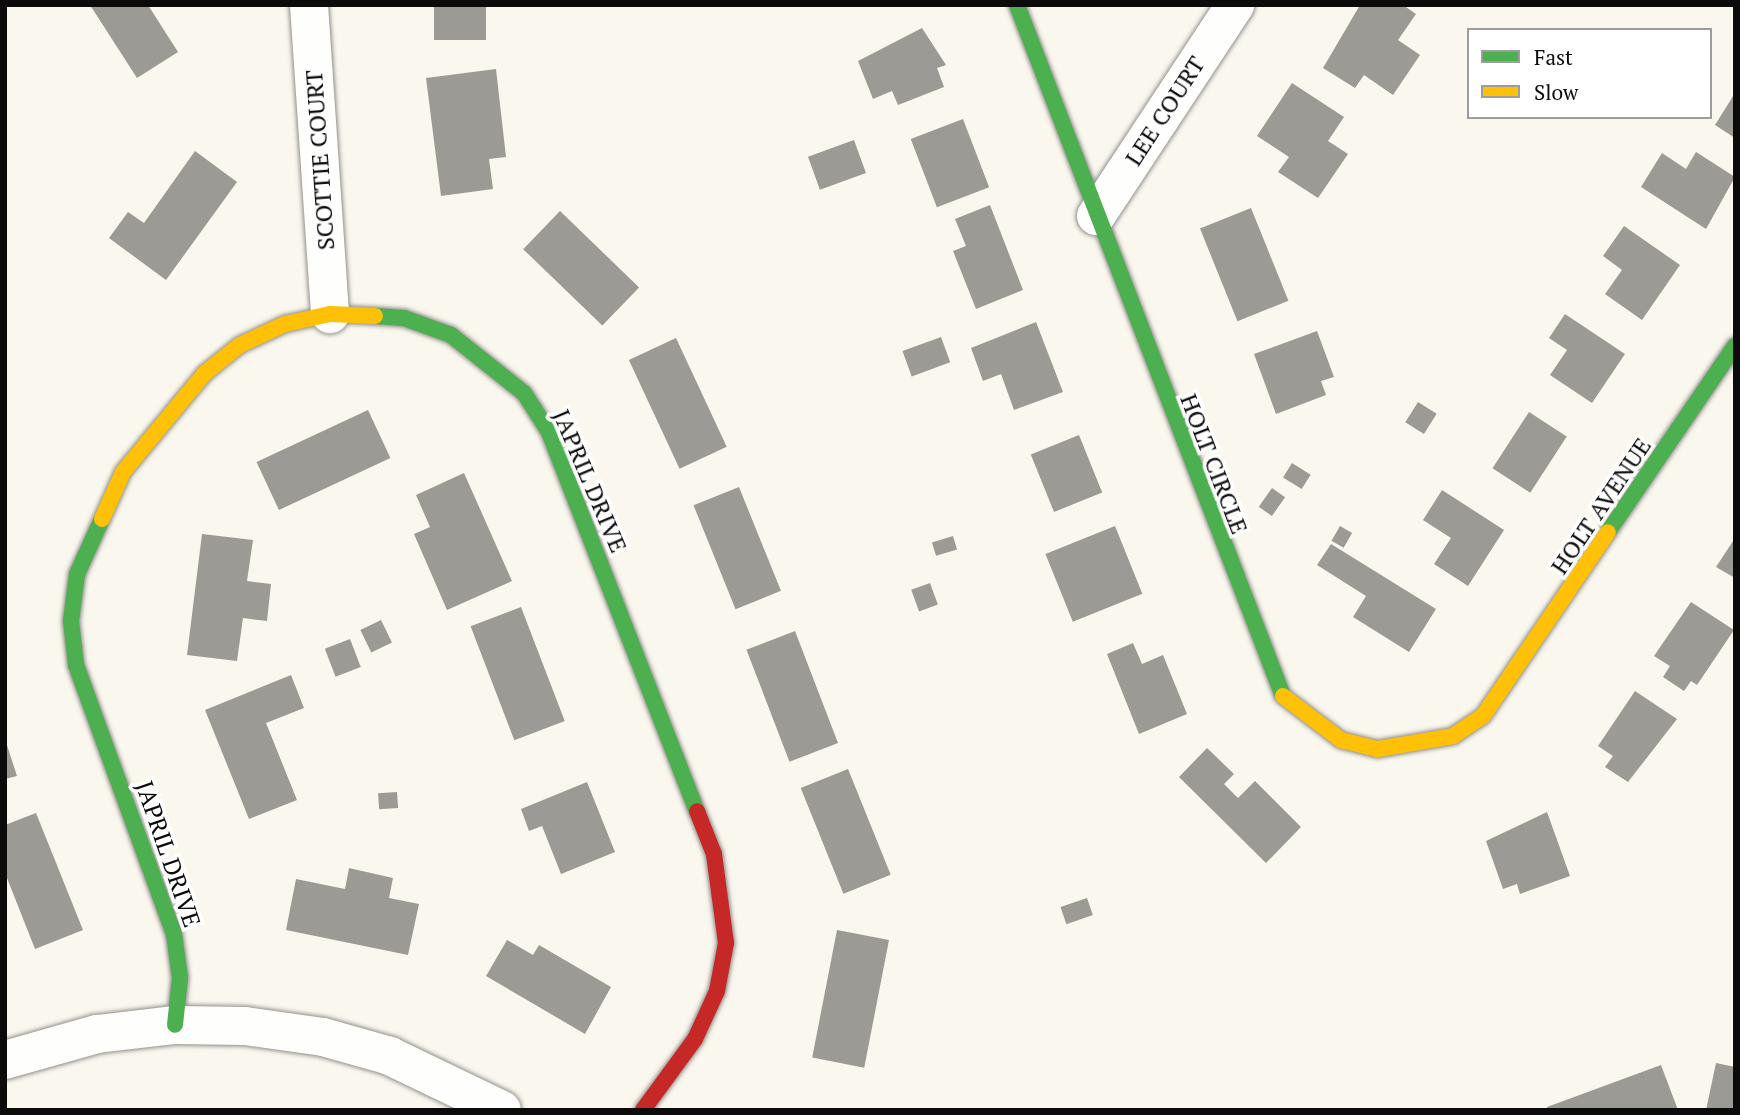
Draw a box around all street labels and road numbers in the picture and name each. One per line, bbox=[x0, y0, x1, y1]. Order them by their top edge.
street label: LEE COURT bbox=[1119, 51, 1211, 171]
street label: SCOTTIE COURT bbox=[299, 69, 341, 251]
street label: HOLT CIRCLE bbox=[1174, 390, 1254, 538]
street label: JAPRIL DRIVE bbox=[547, 405, 633, 557]
street label: HOLT AVENUE bbox=[1545, 432, 1657, 580]
street label: JAPRIL DRIVE bbox=[130, 777, 206, 931]

